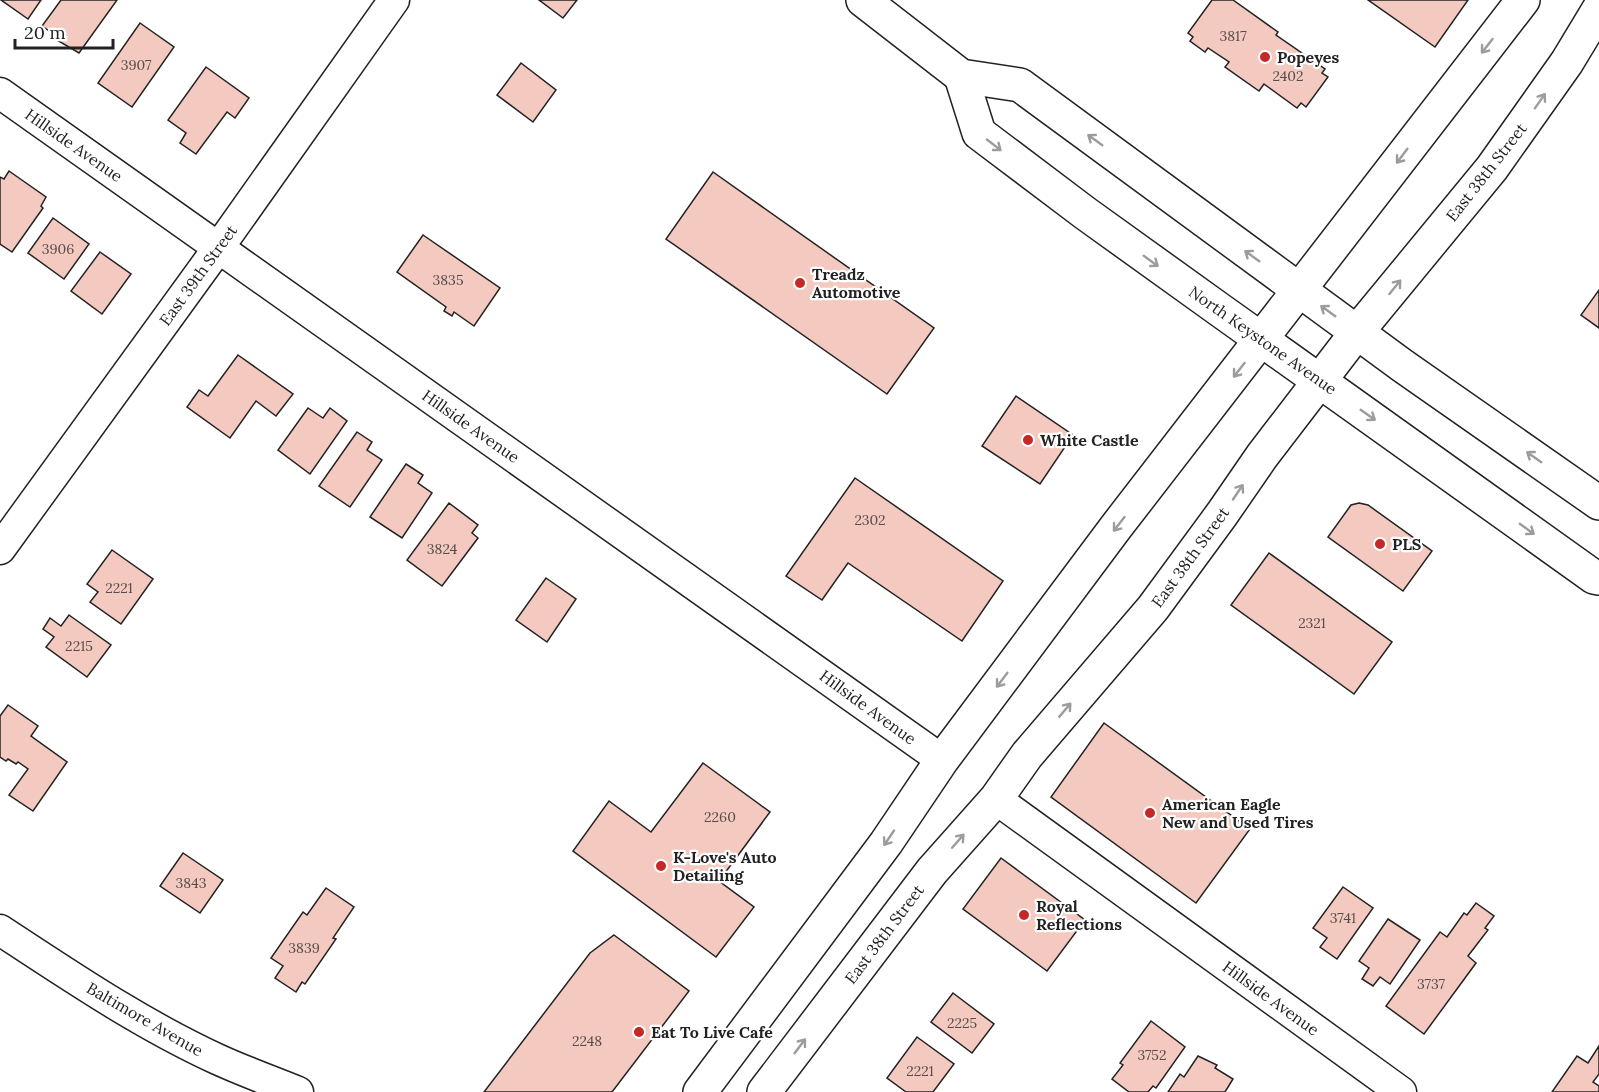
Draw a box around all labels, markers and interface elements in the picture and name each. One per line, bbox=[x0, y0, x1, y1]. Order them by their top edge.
scale bar bbox=[15, 12, 112, 50]
text: 20 m bbox=[24, 21, 66, 44]
house number: 3817 bbox=[1219, 27, 1247, 45]
one-way arrow bbox=[1480, 38, 1493, 54]
place label: Popeyes bbox=[1277, 47, 1339, 67]
marker: Popeyes bbox=[1258, 50, 1272, 64]
house number: 3907 bbox=[121, 56, 152, 74]
house number: 2402 bbox=[1273, 67, 1303, 85]
one-way arrow bbox=[1534, 93, 1546, 109]
street label: Hillside Avenue bbox=[21, 104, 127, 186]
street label: East 38th Street bbox=[1441, 118, 1531, 225]
one-way arrow bbox=[1088, 134, 1104, 146]
one-way arrow bbox=[986, 138, 1002, 151]
one-way arrow bbox=[1395, 147, 1408, 163]
street label: East 39th Street bbox=[155, 220, 242, 329]
house number: 3906 bbox=[42, 240, 74, 258]
one-way arrow bbox=[1245, 249, 1261, 262]
one-way arrow bbox=[1143, 254, 1159, 267]
place label: Treadz Automotive bbox=[812, 264, 901, 302]
house number: 3835 bbox=[432, 271, 464, 289]
marker: Treadz Automotive bbox=[793, 276, 807, 290]
one-way arrow bbox=[1388, 279, 1401, 295]
street label: North Keystone Avenue bbox=[1185, 281, 1341, 399]
one-way arrow bbox=[1321, 305, 1337, 317]
one-way arrow bbox=[1232, 362, 1245, 378]
street label: Hillside Avenue bbox=[418, 385, 524, 467]
one-way arrow bbox=[1360, 409, 1376, 421]
place label: White Castle bbox=[1040, 430, 1139, 450]
marker: White Castle bbox=[1021, 433, 1035, 447]
one-way arrow bbox=[1526, 451, 1543, 463]
one-way arrow bbox=[1232, 484, 1244, 500]
street label: East 38th Street bbox=[1147, 502, 1234, 611]
house number: 2302 bbox=[854, 511, 886, 529]
one-way arrow bbox=[1112, 515, 1125, 531]
one-way arrow bbox=[1518, 522, 1534, 535]
place label: PLS bbox=[1392, 534, 1422, 554]
marker: PLS bbox=[1373, 537, 1387, 551]
house number: 3824 bbox=[427, 540, 458, 558]
house number: 2221 bbox=[105, 579, 133, 597]
house number: 2321 bbox=[1298, 614, 1326, 632]
house number: 2215 bbox=[65, 637, 93, 655]
street label: Hillside Avenue bbox=[816, 665, 920, 749]
one-way arrow bbox=[995, 671, 1008, 687]
one-way arrow bbox=[1058, 703, 1072, 718]
place label: American Eagle New and Used Tires bbox=[1162, 794, 1314, 832]
marker: American Eagle New and Used Tires bbox=[1143, 806, 1157, 820]
house number: 2260 bbox=[704, 808, 736, 826]
one-way arrow bbox=[883, 830, 895, 846]
one-way arrow bbox=[951, 834, 965, 849]
place label: K-Love's Auto Detailing bbox=[673, 847, 777, 885]
marker: K-Love's Auto Detailing bbox=[654, 859, 668, 873]
house number: 3843 bbox=[175, 874, 207, 892]
street label: East 38th Street bbox=[840, 880, 928, 988]
place label: Royal Reflections bbox=[1036, 896, 1122, 934]
marker: Royal Reflections bbox=[1017, 908, 1031, 922]
house number: 3741 bbox=[1330, 909, 1356, 927]
house number: 3839 bbox=[288, 939, 320, 957]
street label: Hillside Avenue bbox=[1219, 956, 1323, 1040]
house number: 3737 bbox=[1417, 975, 1445, 993]
street label: Baltimore Avenue bbox=[83, 978, 207, 1061]
house number: 2225 bbox=[947, 1014, 977, 1032]
place label: Eat To Live Cafe bbox=[651, 1022, 773, 1042]
marker: Eat To Live Cafe bbox=[632, 1025, 646, 1039]
house number: 2248 bbox=[572, 1032, 602, 1050]
one-way arrow bbox=[794, 1038, 806, 1054]
house number: 3752 bbox=[1137, 1046, 1167, 1064]
house number: 2221 bbox=[906, 1062, 934, 1080]

